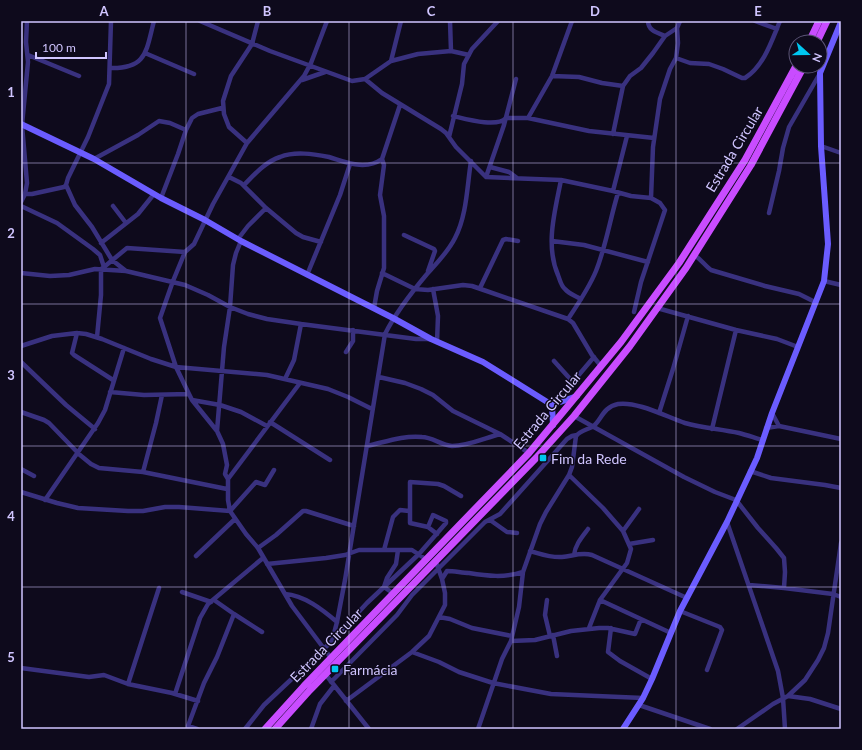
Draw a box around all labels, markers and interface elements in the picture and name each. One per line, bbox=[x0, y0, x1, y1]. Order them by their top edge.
text: A bbox=[98, 3, 109, 19]
text: B bbox=[263, 3, 272, 19]
text: C bbox=[427, 3, 436, 19]
text: D bbox=[590, 3, 600, 19]
text: E bbox=[754, 3, 762, 19]
scale bar bbox=[36, 34, 106, 60]
north arrow bbox=[788, 34, 828, 74]
text: 100 m bbox=[42, 40, 76, 55]
text: N bbox=[810, 51, 825, 64]
text: 1 bbox=[7, 84, 15, 100]
street label: Estrada Circular bbox=[702, 103, 766, 195]
text: 2 bbox=[7, 225, 15, 241]
text: 3 bbox=[7, 367, 15, 383]
street label: Estrada Circular bbox=[509, 367, 585, 453]
place label: Fim da Rede bbox=[551, 450, 627, 467]
marker: Fim da Rede bbox=[538, 453, 548, 463]
text: 4 bbox=[7, 508, 15, 524]
street label: Estrada Circular bbox=[286, 604, 366, 686]
text: 5 bbox=[7, 649, 15, 665]
place label: Farmácia bbox=[343, 661, 397, 678]
marker: Farmácia bbox=[330, 664, 340, 674]

